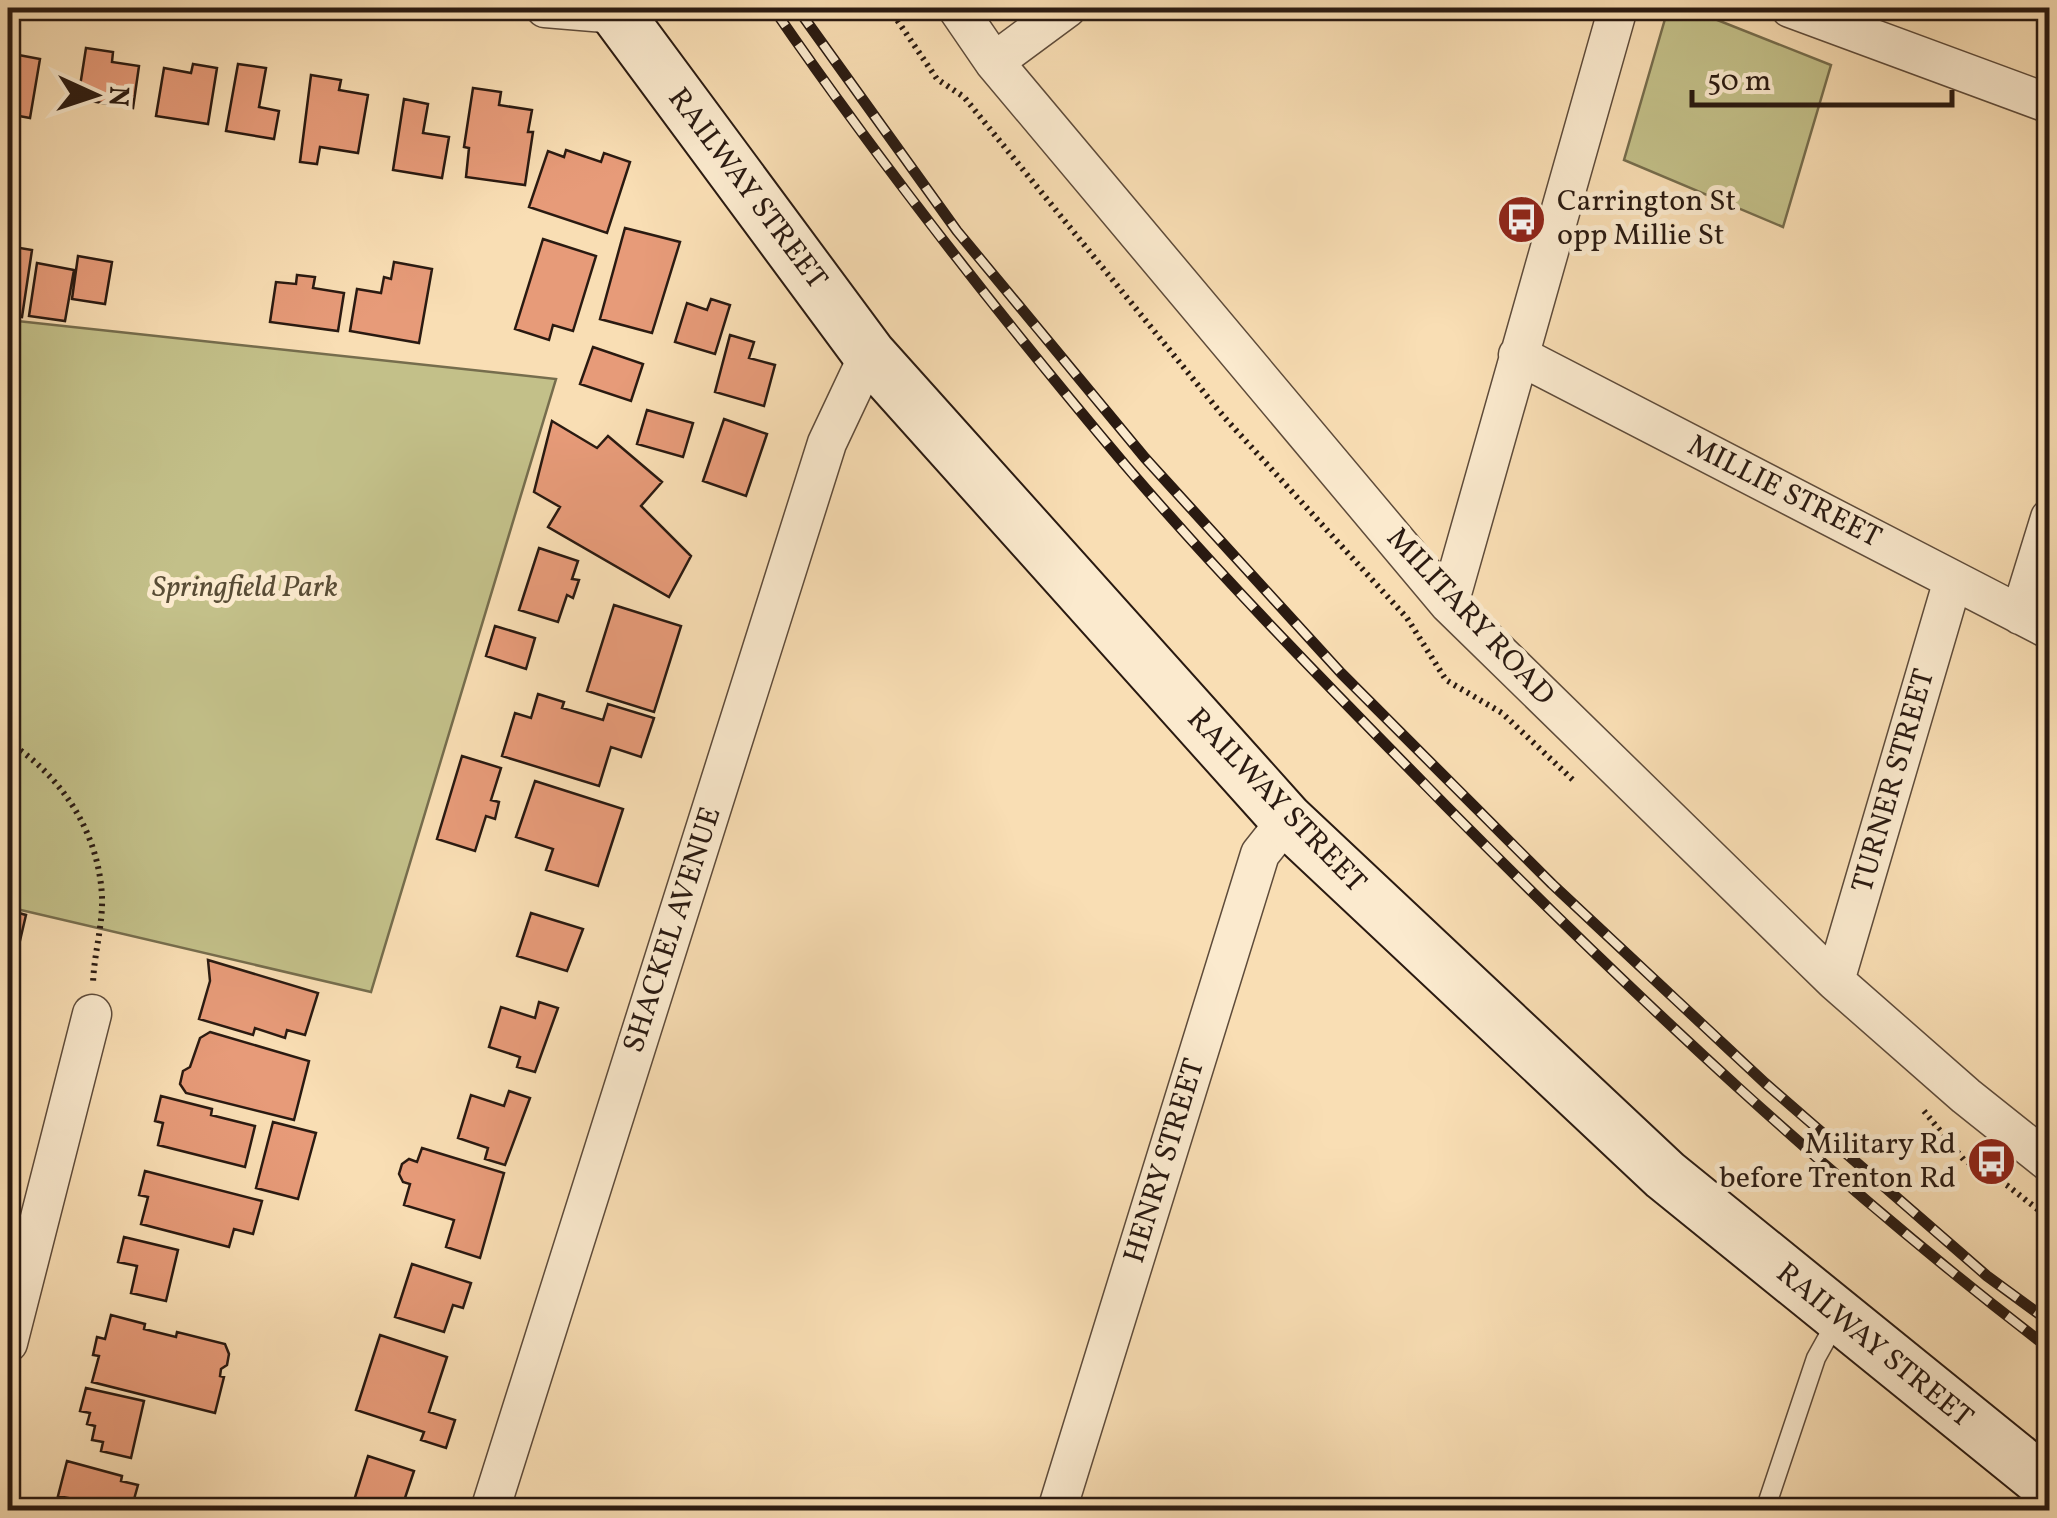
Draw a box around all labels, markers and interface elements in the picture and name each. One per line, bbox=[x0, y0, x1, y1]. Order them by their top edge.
north arrow bbox=[45, 45, 145, 145]
scale bar bbox=[1692, 45, 1952, 107]
text: 50 m bbox=[1707, 61, 1771, 103]
street label: RAILWAY STREET bbox=[657, 79, 837, 299]
text: N bbox=[97, 85, 137, 107]
place label: Carrington St opp Millie St bbox=[1557, 181, 1736, 257]
bus stop icon: Carrington St opp Millie St bbox=[1496, 193, 1548, 245]
street label: MILLIE STREET bbox=[1680, 425, 1888, 559]
street label: MILITARY ROAD bbox=[1376, 519, 1564, 715]
park label: Springfield Park bbox=[152, 567, 338, 609]
street label: TURNER STREET bbox=[1842, 664, 1946, 898]
street label: RAILWAY STREET bbox=[1177, 699, 1375, 903]
street label: SHACKEL AVENUE bbox=[613, 802, 733, 1058]
street label: HENRY STREET bbox=[1114, 1054, 1216, 1268]
place label: Military Rd before Trenton Rd bbox=[1719, 1124, 1956, 1200]
bus stop icon: Military Rd before Trenton Rd bbox=[1965, 1136, 2017, 1188]
street label: RAILWAY STREET bbox=[1766, 1253, 1982, 1439]

